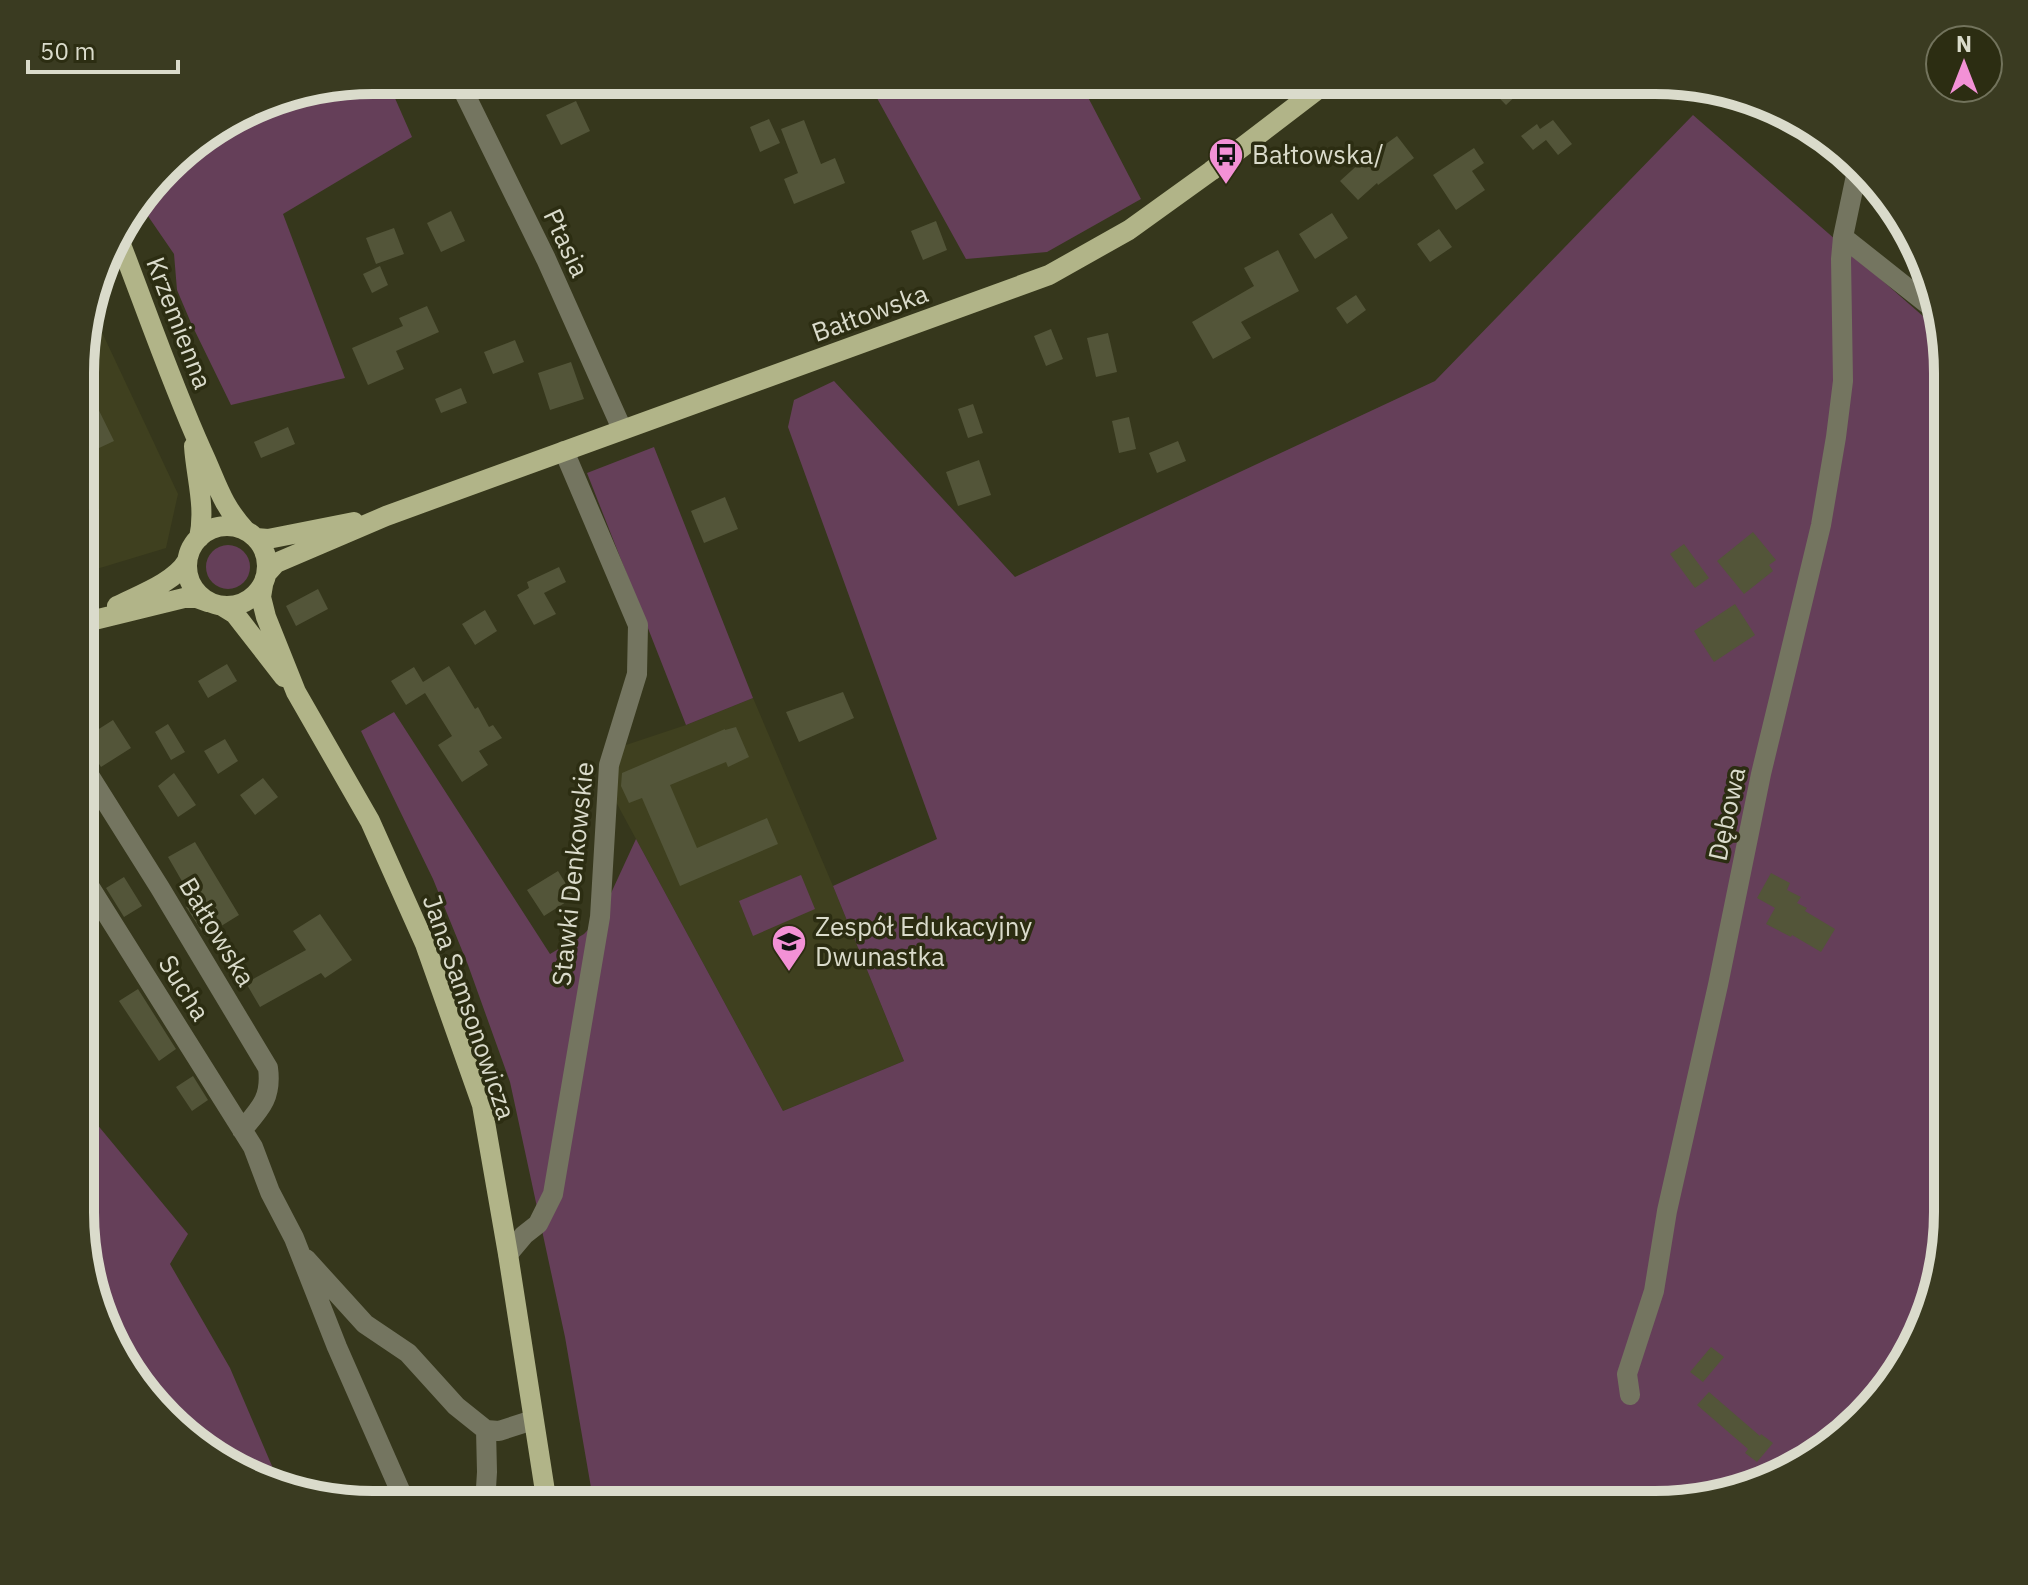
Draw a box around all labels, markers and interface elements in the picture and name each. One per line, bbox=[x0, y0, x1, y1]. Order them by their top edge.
scale bar bbox=[28, 24, 178, 74]
north arrow bbox=[1924, 24, 2004, 104]
text: N bbox=[1956, 29, 1972, 58]
text: 50 m bbox=[40, 35, 95, 67]
bus stop icon: Bałtowska/ bbox=[1207, 136, 1245, 186]
place label: Bałtowska/ bbox=[1252, 137, 1384, 171]
street label: Ptasia bbox=[536, 203, 598, 282]
street label: Krzemienna bbox=[139, 252, 221, 394]
street label: Bałtowska bbox=[807, 275, 933, 349]
street label: Stawki Denkowskie bbox=[543, 760, 601, 988]
street label: Dębowa bbox=[1700, 764, 1753, 864]
street label: Bałtowska bbox=[172, 871, 264, 992]
street label: Jana Samsonowicza bbox=[416, 890, 524, 1124]
place label: Zespół Edukacyjny Dwunastka bbox=[815, 909, 1032, 973]
school or university icon: Zespół Edukacyjny Dwunastka bbox=[770, 923, 808, 973]
street label: Sucha bbox=[151, 948, 218, 1027]

